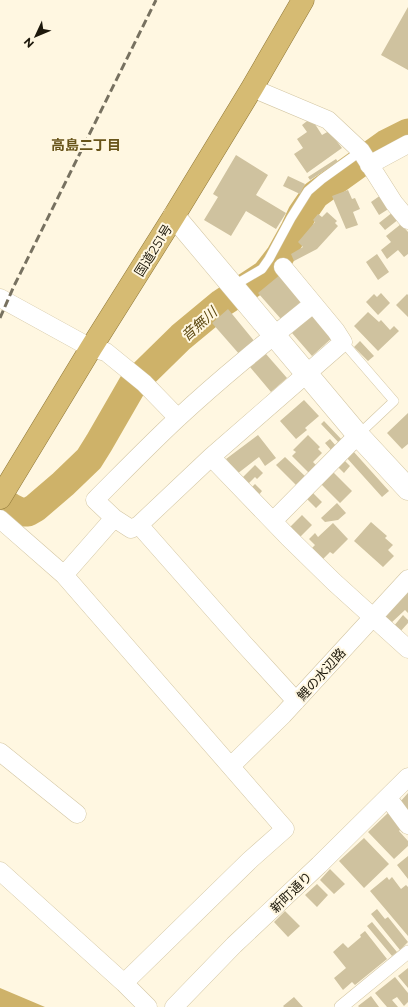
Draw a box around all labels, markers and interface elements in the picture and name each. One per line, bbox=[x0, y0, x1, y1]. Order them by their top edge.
north arrow bbox=[16, 16, 56, 56]
text: N bbox=[21, 35, 37, 51]
district label: 高島二丁目 bbox=[51, 136, 121, 154]
street label: 国道251号 bbox=[131, 221, 175, 279]
water label: 音無川 bbox=[177, 302, 222, 345]
street label: 鯉の水辺路 bbox=[293, 644, 349, 704]
street label: 新町通り bbox=[267, 868, 315, 916]

